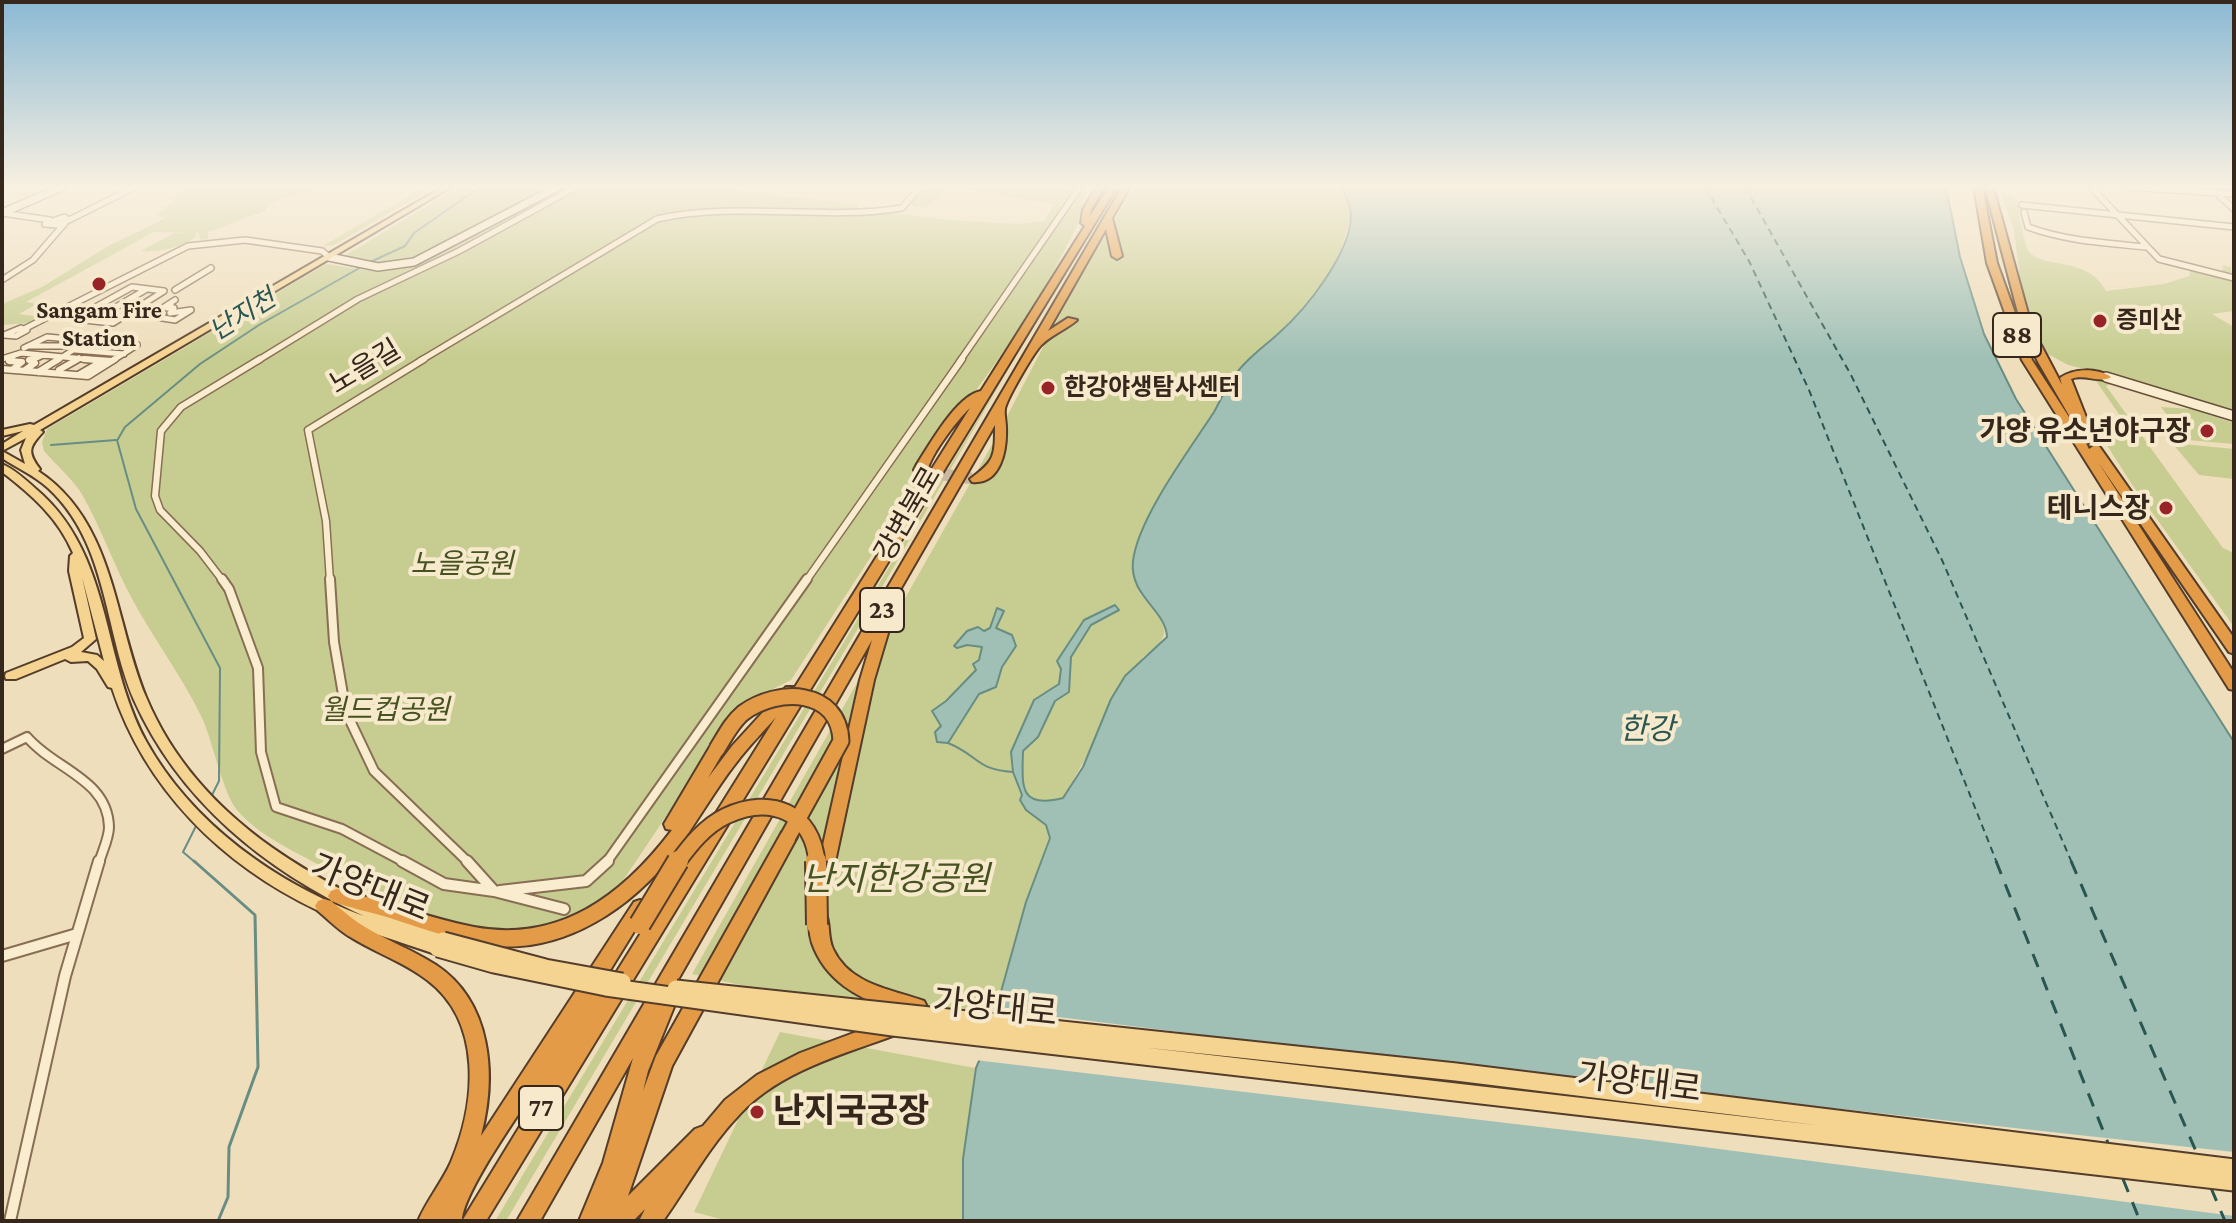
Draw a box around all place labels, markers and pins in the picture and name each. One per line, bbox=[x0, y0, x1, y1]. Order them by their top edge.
marker: Sangam Fire Station bbox=[90, 275, 108, 293]
place label: Sangam Fire Station bbox=[36, 297, 162, 353]
place label: 증미산 bbox=[2116, 307, 2182, 335]
marker: 증미산 bbox=[2091, 312, 2109, 330]
place label: 한강야생탐사센터 bbox=[1064, 374, 1241, 402]
marker: 한강야생탐사센터 bbox=[1039, 379, 1057, 397]
place label: 가양 유소년야구장 bbox=[1980, 414, 2191, 448]
marker: 가양 유소년야구장 bbox=[2198, 422, 2216, 440]
place label: 테니스장 bbox=[2047, 491, 2150, 525]
marker: 테니스장 bbox=[2157, 499, 2175, 517]
place label: 난지국궁장 bbox=[773, 1092, 929, 1132]
marker: 난지국궁장 bbox=[748, 1103, 766, 1121]

